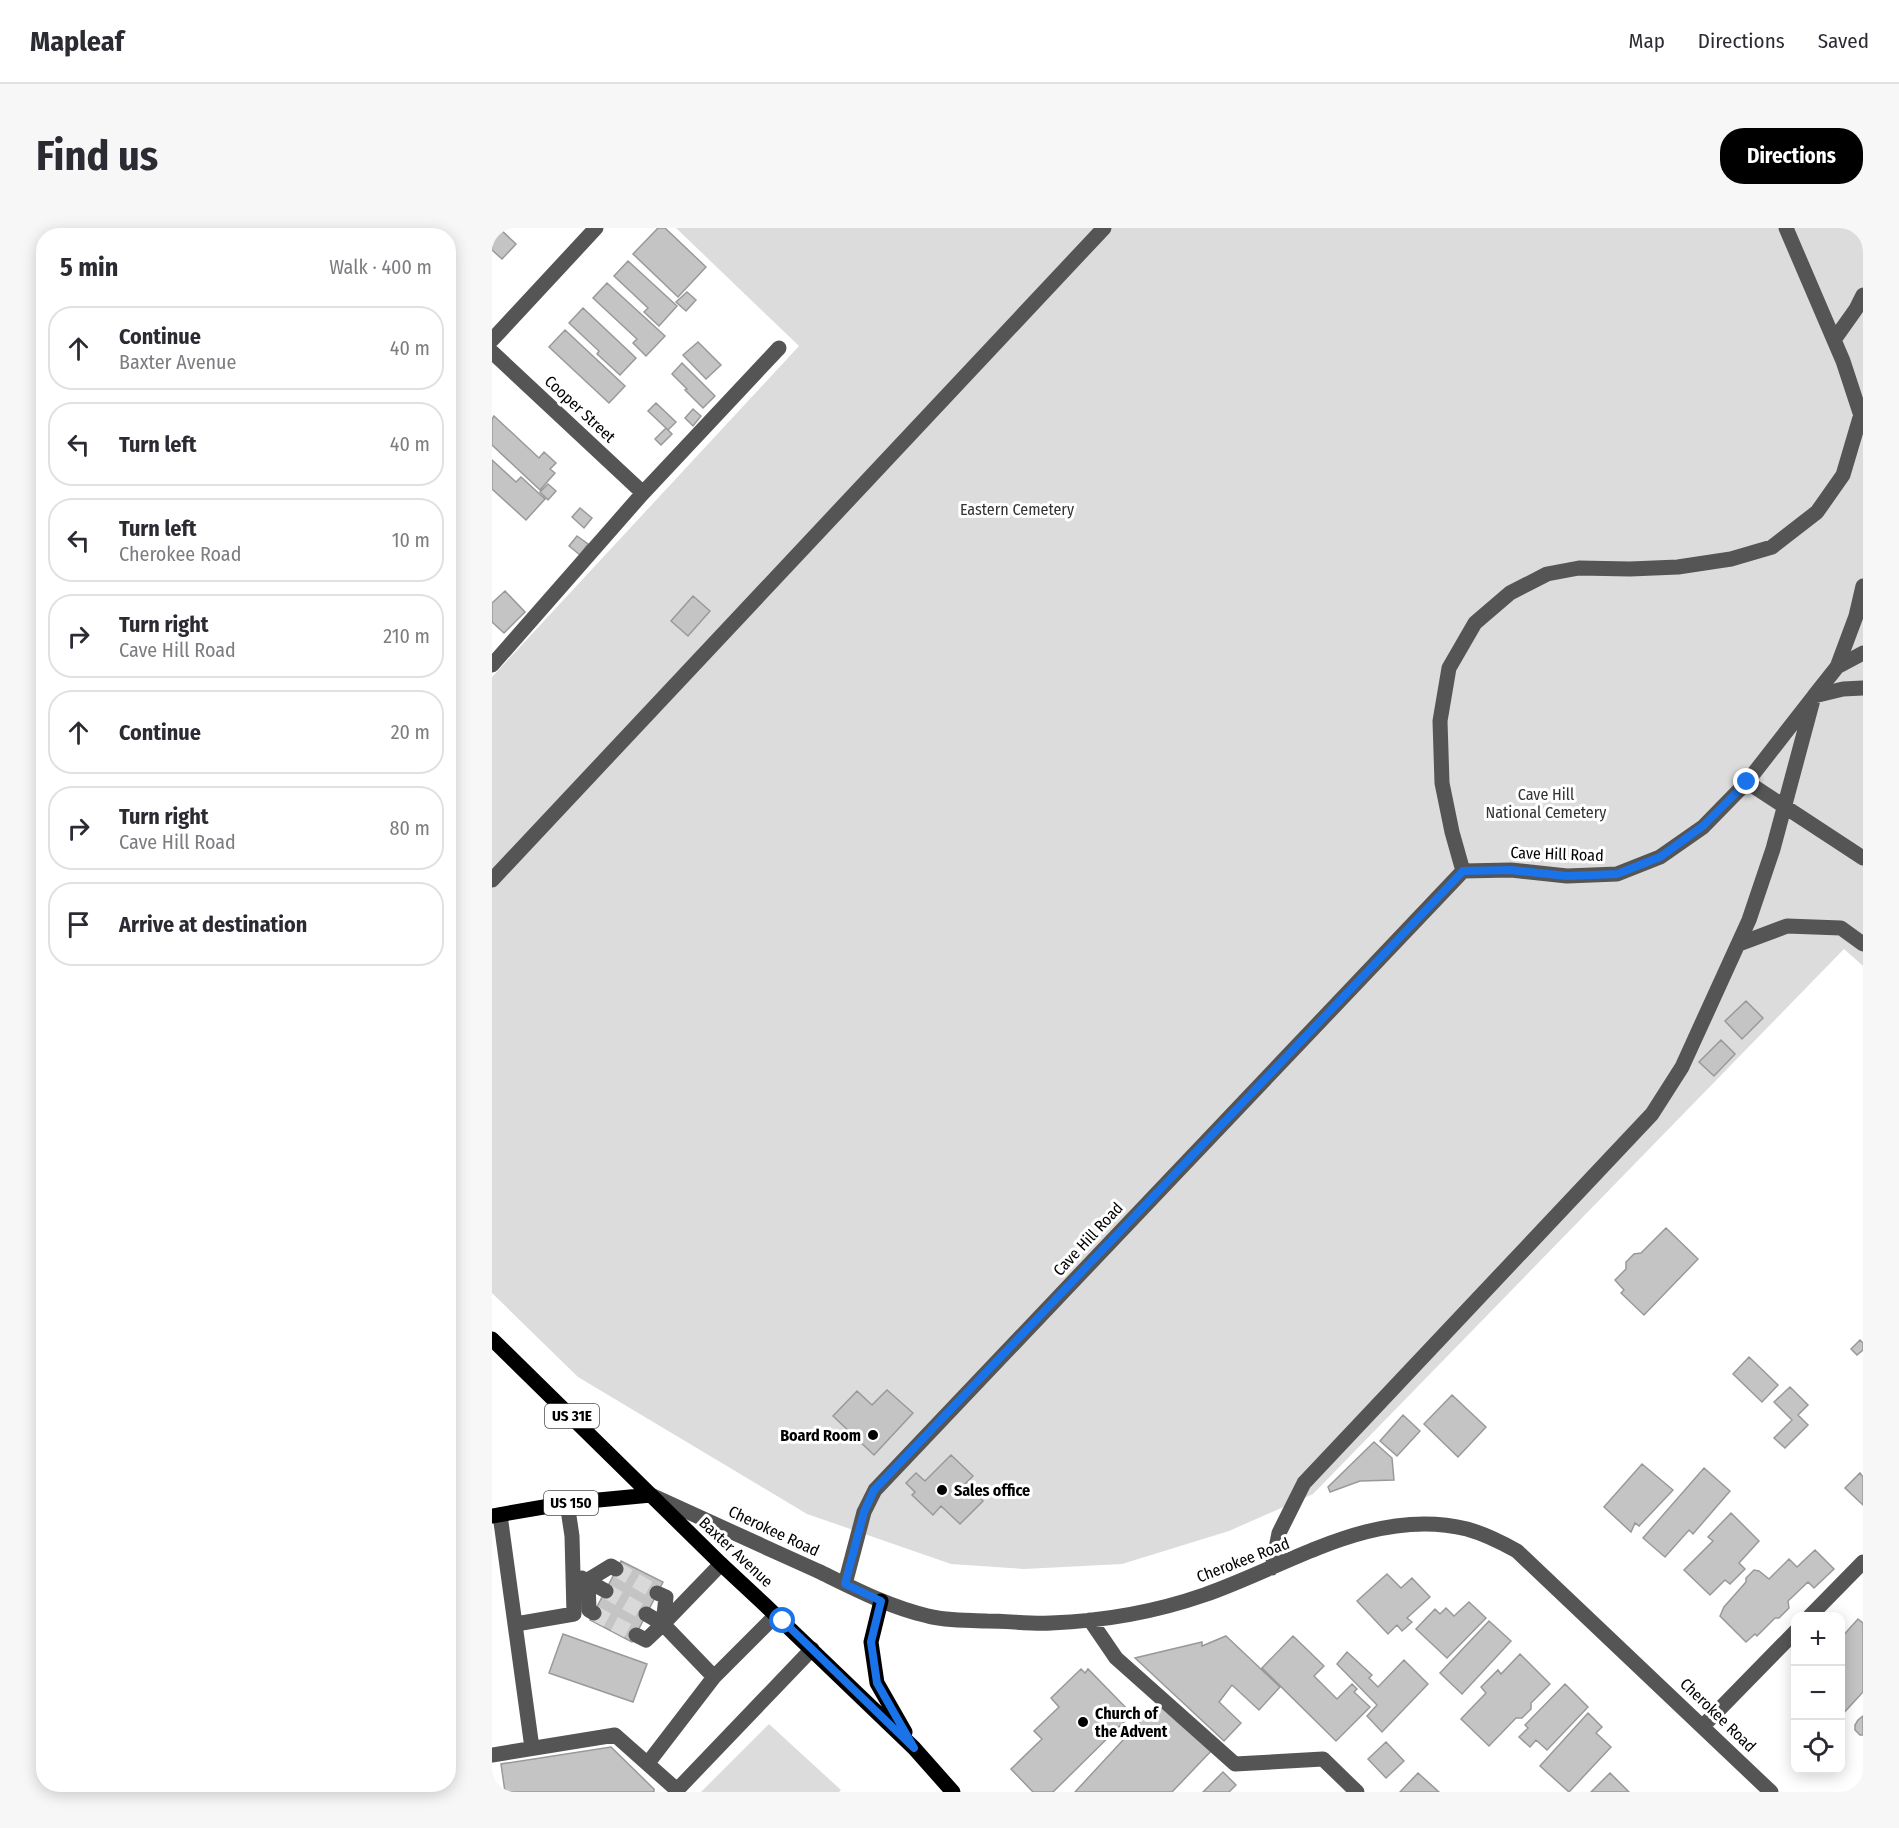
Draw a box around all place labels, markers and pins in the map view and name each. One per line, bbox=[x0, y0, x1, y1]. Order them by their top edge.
place label: Board Room bbox=[780, 1426, 861, 1445]
marker: Board Room bbox=[866, 1428, 880, 1442]
place label: Sales office bbox=[954, 1481, 1030, 1500]
marker: Sales office bbox=[935, 1483, 949, 1497]
place label: Church of the Advent bbox=[1095, 1704, 1168, 1741]
marker: Church of the Advent bbox=[1076, 1715, 1090, 1729]

